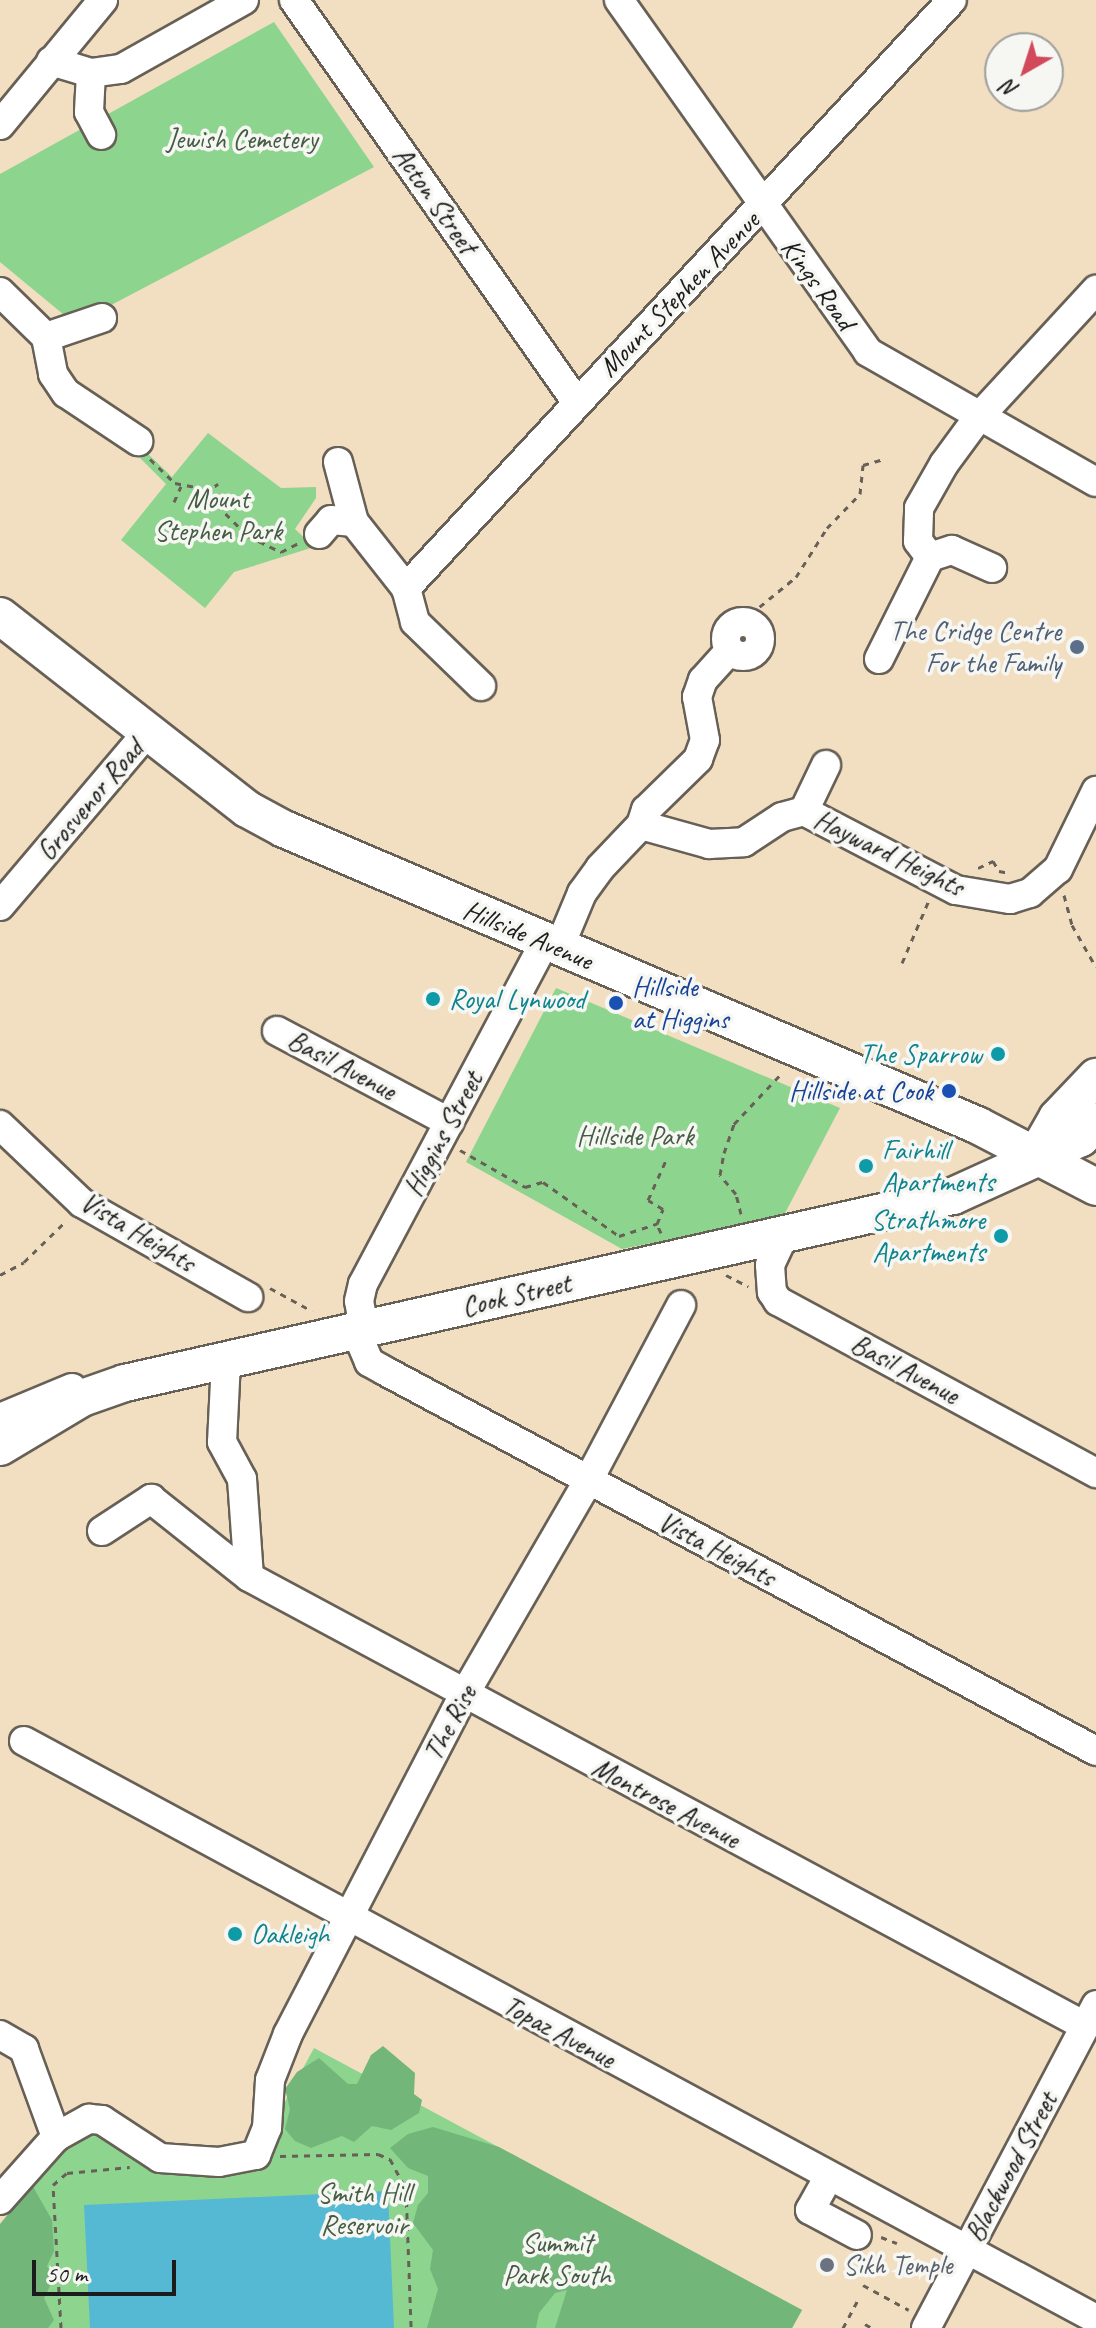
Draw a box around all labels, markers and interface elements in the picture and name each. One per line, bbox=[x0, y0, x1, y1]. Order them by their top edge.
north arrow bbox=[984, 32, 1064, 112]
text: N bbox=[996, 74, 1024, 104]
park label: Jewish Cemetery bbox=[166, 122, 318, 156]
street label: Acton Street bbox=[386, 140, 484, 260]
street label: Mount Stephen Avenue bbox=[591, 204, 767, 384]
street label: Kings Road bbox=[773, 232, 863, 336]
park label: Mount Stephen Park bbox=[154, 482, 282, 548]
place label: The Cridge Centre For the Family bbox=[890, 614, 1061, 680]
marker: The Cridge Centre For the Family bbox=[1068, 638, 1086, 656]
street label: Grosvenor Road bbox=[30, 733, 150, 867]
street label: Hayward Heights bbox=[809, 802, 969, 904]
street label: Hillside Avenue bbox=[458, 893, 598, 977]
place label: Hillside at Higgins bbox=[632, 970, 729, 1036]
place label: Royal Lynwood bbox=[449, 982, 584, 1016]
marker: Royal Lynwood bbox=[424, 990, 442, 1008]
marker: Hillside at Higgins bbox=[607, 994, 625, 1012]
street label: Basil Avenue bbox=[282, 1023, 402, 1107]
place label: The Sparrow bbox=[859, 1037, 982, 1071]
marker: The Sparrow bbox=[989, 1045, 1007, 1063]
street label: Higgins Street bbox=[396, 1066, 490, 1202]
place label: Hillside at Cook bbox=[789, 1074, 933, 1108]
marker: Hillside at Cook bbox=[940, 1082, 958, 1100]
park label: Hillside Park bbox=[577, 1119, 693, 1153]
place label: Fairhill Apartments bbox=[882, 1133, 994, 1199]
marker: Fairhill Apartments bbox=[857, 1157, 875, 1175]
street label: Vista Heights bbox=[75, 1185, 201, 1279]
place label: Strathmore Apartments bbox=[871, 1203, 985, 1269]
marker: Strathmore Apartments bbox=[992, 1227, 1010, 1245]
street label: Cook Street bbox=[458, 1266, 574, 1324]
street label: Basil Avenue bbox=[845, 1327, 965, 1411]
street label: Vista Heights bbox=[653, 1504, 781, 1594]
street label: The Rise bbox=[416, 1679, 484, 1767]
street label: Montrose Avenue bbox=[587, 1750, 745, 1856]
place label: Oakleigh bbox=[251, 1917, 329, 1951]
marker: Oakleigh bbox=[226, 1925, 244, 1943]
street label: Topaz Avenue bbox=[497, 1989, 621, 2075]
street label: Blackwood Street bbox=[957, 2086, 1065, 2248]
park label: Smith Hill Reservoir bbox=[317, 2176, 411, 2242]
park label: Summit Park South bbox=[504, 2226, 610, 2292]
scale bar bbox=[36, 2244, 180, 2294]
place label: Sikh Temple bbox=[843, 2248, 952, 2282]
marker: Sikh Temple bbox=[818, 2256, 836, 2274]
text: 50 m bbox=[46, 2259, 87, 2289]

